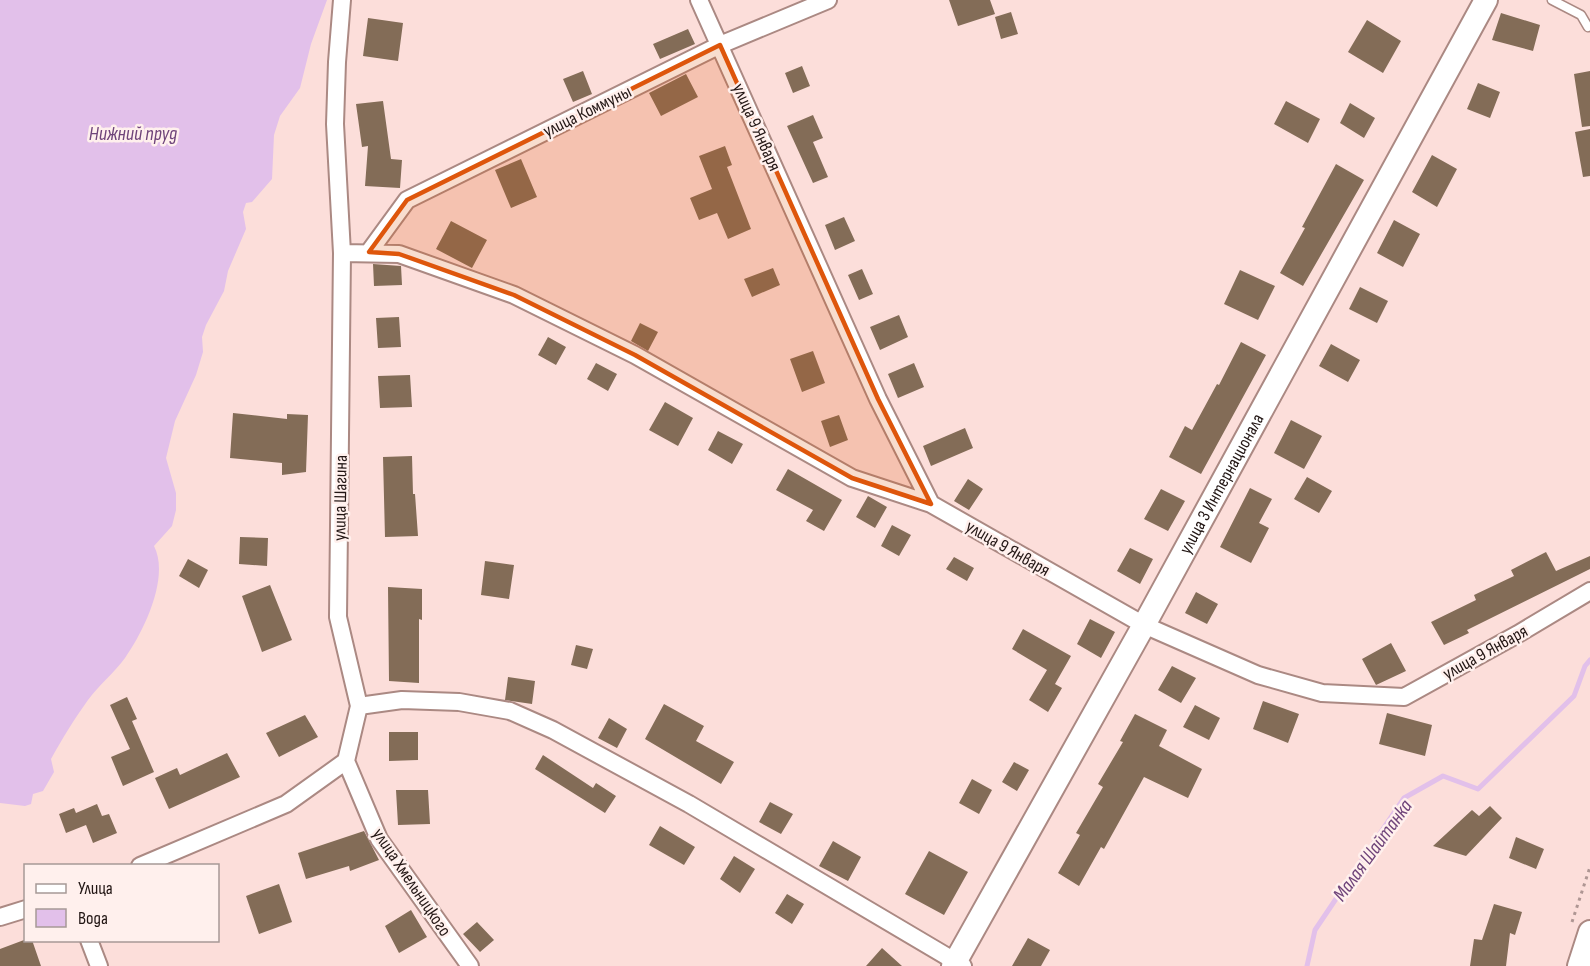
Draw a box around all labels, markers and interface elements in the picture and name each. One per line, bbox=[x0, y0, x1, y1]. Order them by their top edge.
street label: улица 9 Января bbox=[728, 80, 785, 174]
street label: улица Коммуны bbox=[540, 81, 635, 142]
water label: Нижний пруд bbox=[89, 122, 177, 146]
street label: улица 3 Интернационала bbox=[1175, 410, 1269, 558]
street label: улица Шагина bbox=[329, 455, 352, 541]
street label: улица 9 Января bbox=[962, 516, 1054, 581]
street label: улица 9 Января bbox=[1439, 621, 1531, 684]
water label: Малая Шайтанка bbox=[1328, 795, 1418, 906]
street label: улица Хмельницкого bbox=[368, 824, 455, 940]
legend bbox=[24, 864, 219, 942]
text: Улица bbox=[78, 878, 113, 899]
text: Вода bbox=[78, 908, 108, 929]

